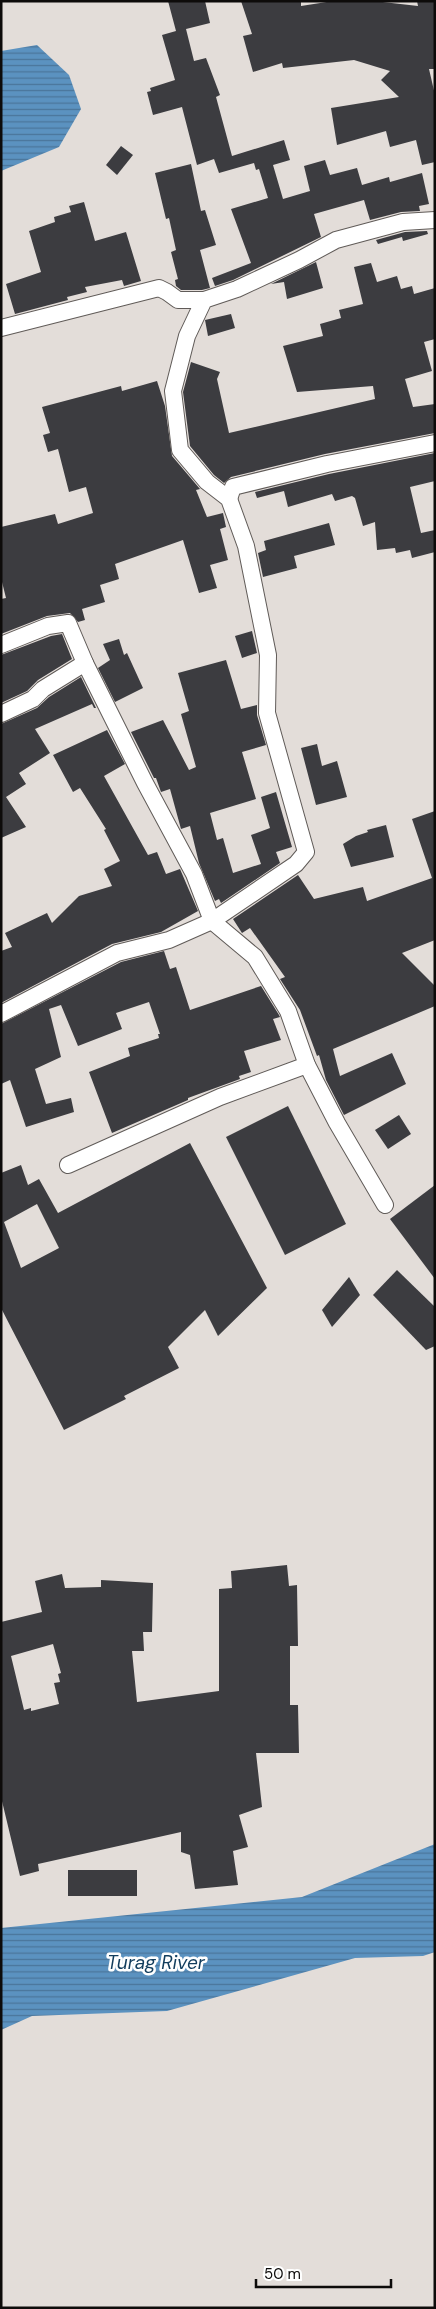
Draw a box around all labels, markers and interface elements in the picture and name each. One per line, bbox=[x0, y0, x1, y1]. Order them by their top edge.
water label: Turag River bbox=[107, 1950, 206, 1975]
scale bar bbox=[256, 2256, 391, 2288]
text: 50 m bbox=[264, 2264, 301, 2284]

